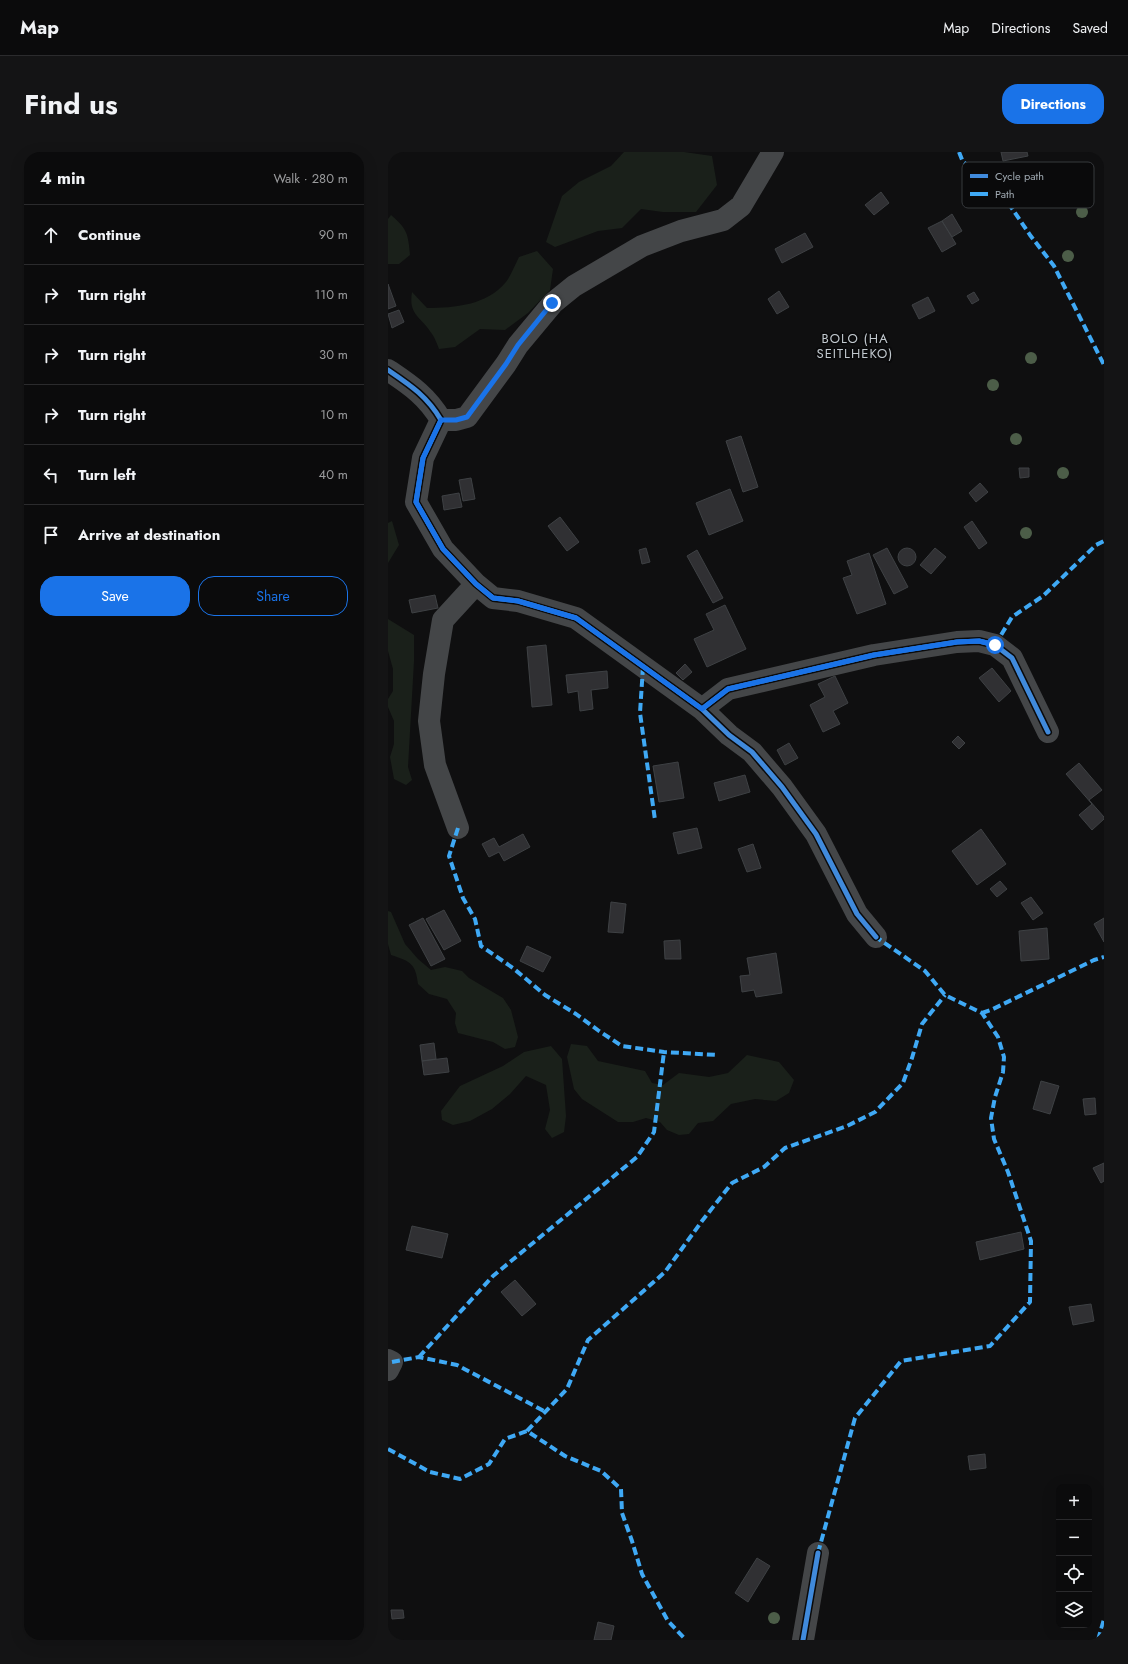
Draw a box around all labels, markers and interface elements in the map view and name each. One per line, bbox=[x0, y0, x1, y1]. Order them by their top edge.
text: Map bbox=[20, 14, 59, 41]
text: Map bbox=[943, 18, 969, 38]
text: Directions bbox=[991, 18, 1051, 38]
text: Saved bbox=[1073, 18, 1108, 38]
text: Find us bbox=[24, 84, 118, 125]
button: Directions bbox=[1002, 84, 1104, 124]
legend bbox=[962, 162, 1094, 208]
text: 4 min bbox=[40, 166, 85, 190]
text: Cycle path bbox=[995, 168, 1044, 184]
text: Walk · 280 m bbox=[273, 169, 348, 188]
text: Path bbox=[995, 186, 1014, 202]
icon: ahead bbox=[40, 224, 62, 246]
text: Continue bbox=[78, 224, 141, 246]
text: 90 m bbox=[319, 225, 348, 244]
icon: right bbox=[40, 284, 62, 306]
text: Turn right bbox=[78, 284, 146, 306]
text: 110 m bbox=[314, 285, 348, 304]
route end bbox=[543, 294, 561, 312]
district label: BOLO (HA SEITLHEKO) bbox=[817, 329, 893, 363]
icon: right bbox=[40, 344, 62, 366]
text: Turn right bbox=[78, 344, 146, 366]
text: 30 m bbox=[319, 345, 348, 364]
icon: right bbox=[40, 404, 62, 426]
text: Turn right bbox=[78, 404, 146, 426]
text: 10 m bbox=[320, 405, 348, 424]
icon: left bbox=[40, 464, 62, 486]
text: Turn left bbox=[78, 464, 136, 486]
text: 40 m bbox=[319, 465, 348, 484]
icon: arrive bbox=[40, 524, 62, 546]
text: Arrive at destination bbox=[78, 524, 220, 546]
button: Save bbox=[40, 576, 190, 616]
button: Share bbox=[198, 576, 348, 616]
route start bbox=[986, 636, 1004, 654]
map controls bbox=[1056, 1484, 1092, 1628]
button: + bbox=[1056, 1484, 1092, 1520]
button: − bbox=[1056, 1520, 1092, 1556]
button: locate bbox=[1056, 1556, 1092, 1592]
button: layers bbox=[1056, 1592, 1092, 1628]

